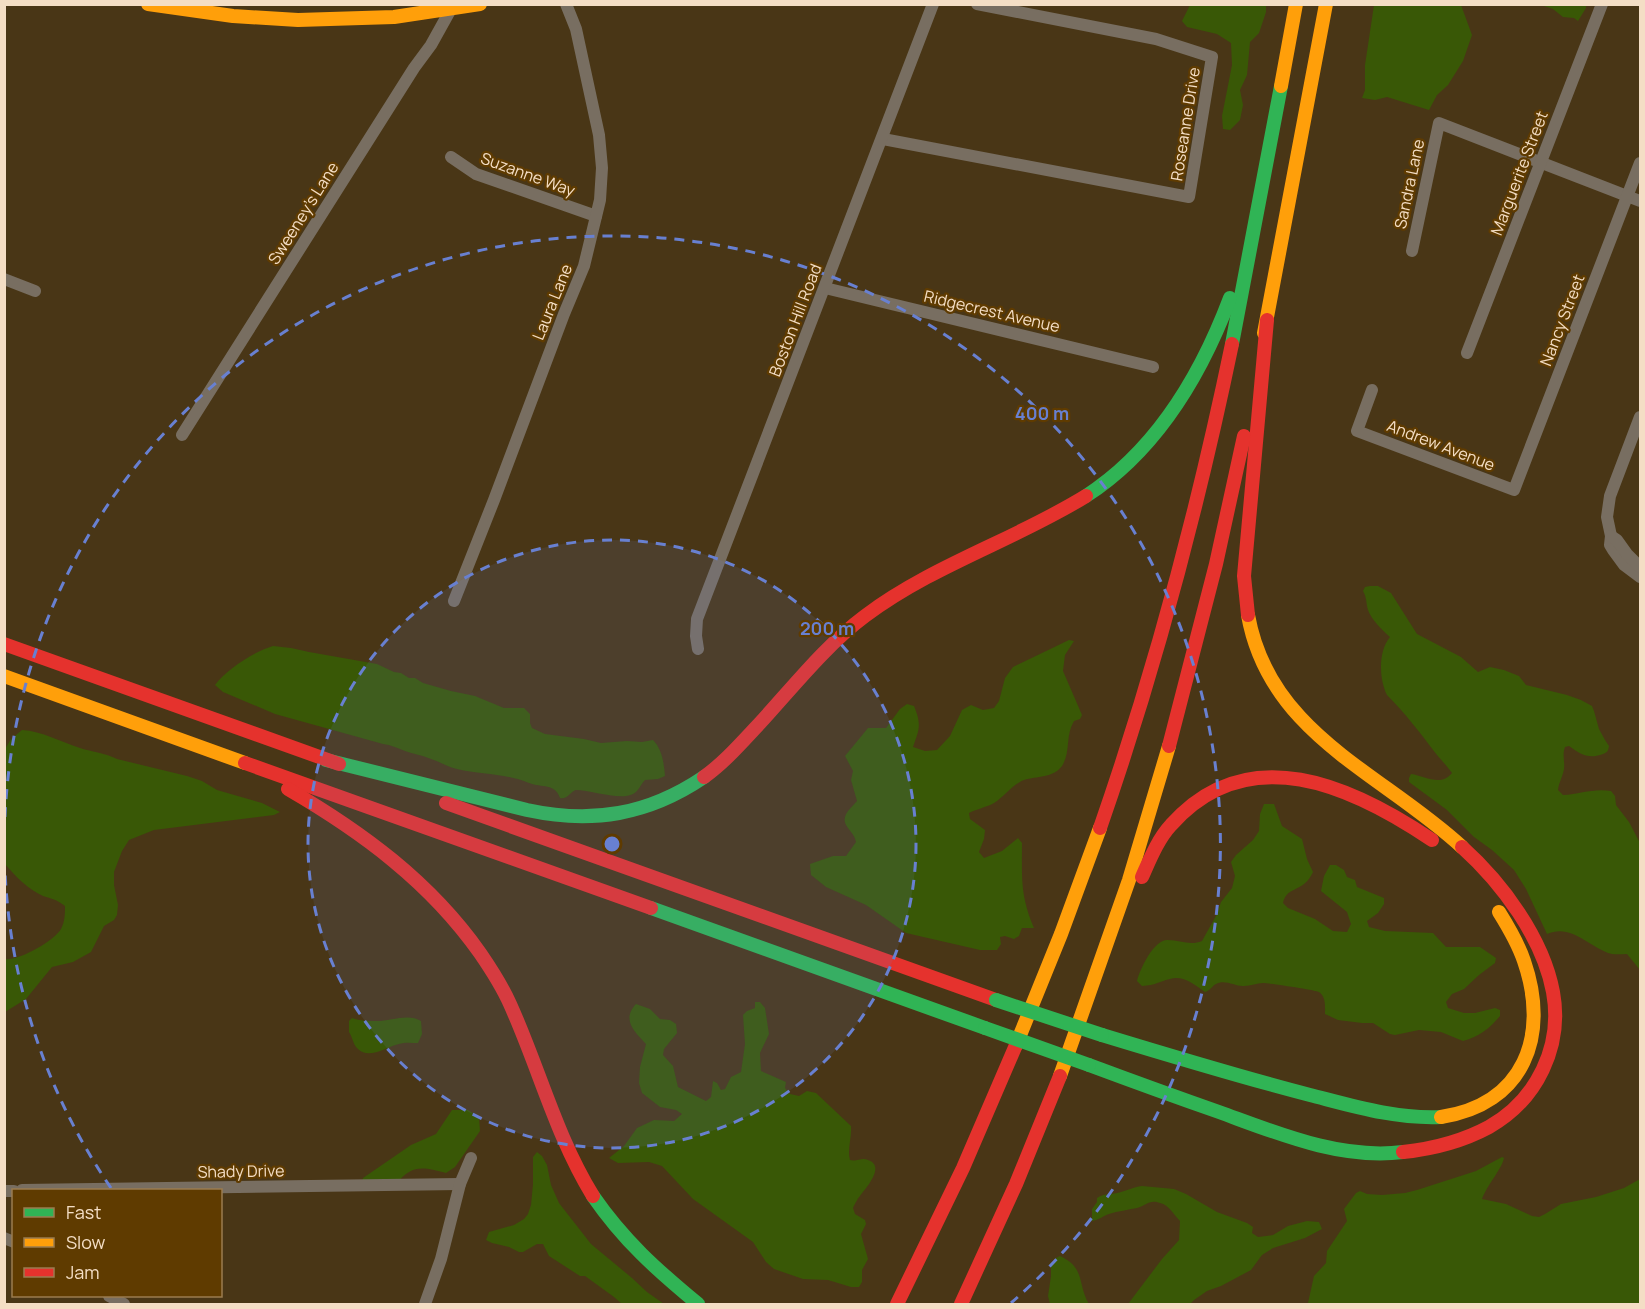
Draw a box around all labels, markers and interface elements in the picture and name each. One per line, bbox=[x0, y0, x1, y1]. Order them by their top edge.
street label: Roseanne Drive bbox=[1165, 66, 1205, 182]
street label: Marguerite Street bbox=[1485, 108, 1553, 238]
street label: Sandra Lane bbox=[1389, 137, 1429, 231]
street label: Suzanne Way bbox=[478, 147, 579, 201]
street label: Sweeney's Lane bbox=[263, 158, 343, 268]
street label: Boston Hill Road bbox=[763, 260, 827, 380]
street label: Laura Lane bbox=[527, 261, 577, 343]
street label: Nancy Street bbox=[1534, 271, 1590, 369]
street label: Ridgecrest Avenue bbox=[922, 285, 1062, 337]
text: 400 m bbox=[1015, 401, 1069, 425]
street label: Andrew Avenue bbox=[1384, 414, 1498, 476]
text: 200 m bbox=[800, 616, 854, 640]
centre of rings bbox=[602, 834, 622, 854]
street label: Shady Drive bbox=[197, 1159, 285, 1183]
legend bbox=[12, 1189, 222, 1297]
text: Fast bbox=[66, 1200, 101, 1224]
text: Slow bbox=[66, 1230, 106, 1254]
text: Jam bbox=[66, 1260, 100, 1284]

